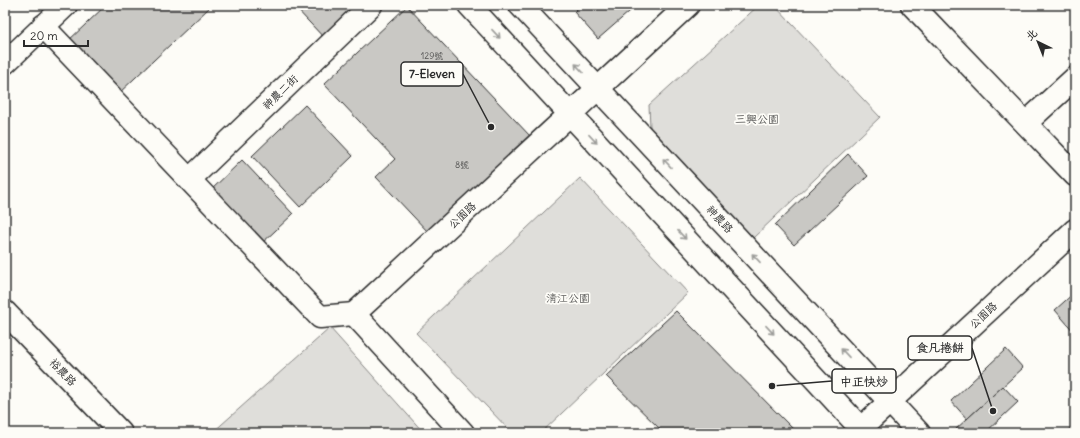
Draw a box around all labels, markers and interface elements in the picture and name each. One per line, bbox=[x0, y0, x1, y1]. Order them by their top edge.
scale bar bbox=[24, 22, 88, 48]
north arrow bbox=[1018, 22, 1058, 62]
text: 北 bbox=[1022, 26, 1040, 44]
text: 20 m bbox=[30, 28, 58, 43]
one-way arrow bbox=[491, 29, 500, 39]
house number: 129號 bbox=[421, 50, 443, 61]
callout: 7-Eleven bbox=[401, 62, 463, 86]
one-way arrow bbox=[574, 63, 584, 73]
text: 7-Eleven bbox=[409, 66, 455, 81]
street label: 神農二街 bbox=[259, 71, 301, 112]
park label: 三興公園 bbox=[735, 112, 779, 126]
one-way arrow bbox=[589, 134, 598, 145]
one-way arrow bbox=[663, 158, 672, 168]
house number: 8號 bbox=[455, 159, 469, 170]
street label: 公園路 bbox=[445, 199, 479, 231]
street label: 神農路 bbox=[704, 202, 736, 236]
one-way arrow bbox=[677, 230, 686, 240]
one-way arrow bbox=[751, 253, 761, 263]
park label: 清江公園 bbox=[546, 291, 590, 305]
street label: 公園路 bbox=[966, 299, 1000, 331]
one-way arrow bbox=[765, 325, 774, 335]
callout: 食凡捲餅 bbox=[908, 336, 972, 360]
text: 食凡捲餅 bbox=[916, 340, 964, 355]
one-way arrow bbox=[840, 348, 850, 358]
street label: 裕農路 bbox=[47, 355, 79, 389]
callout: 中正快炒 bbox=[832, 369, 896, 393]
text: 中正快炒 bbox=[840, 374, 888, 389]

